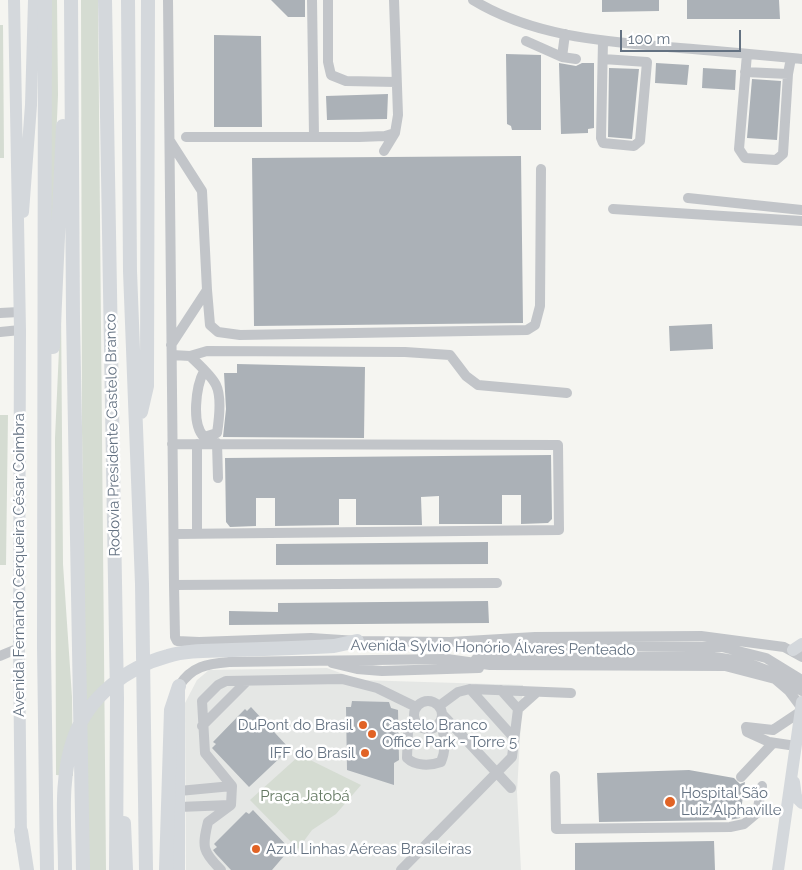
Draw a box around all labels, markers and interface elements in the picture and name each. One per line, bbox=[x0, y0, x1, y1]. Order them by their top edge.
scale bar bbox=[622, 20, 743, 52]
text: 100 m bbox=[628, 30, 670, 48]
street label: Rodovia Presidente Castelo Branco bbox=[102, 313, 124, 557]
street label: Avenida Fernando Cerqueira César Coimbra bbox=[10, 413, 28, 717]
street label: Avenida Sylvio Honório Álvares Penteado bbox=[350, 637, 636, 659]
place label: DuPont do Brasil bbox=[238, 716, 353, 734]
place label: Castelo Branco Office Park - Torre 5 bbox=[382, 716, 517, 751]
marker: DuPont do Brasil bbox=[357, 719, 369, 731]
marker: Castelo Branco Office Park - Torre 5 bbox=[366, 728, 378, 740]
place label: IFF do Brasil bbox=[270, 744, 355, 762]
marker: IFF do Brasil bbox=[359, 747, 371, 759]
place label: Hospital São Luiz Alphaville bbox=[681, 784, 781, 819]
park label: Praça Jatobá bbox=[260, 787, 350, 805]
marker: Hospital São Luiz Alphaville bbox=[663, 795, 677, 809]
place label: Azul Linhas Aéreas Brasileiras bbox=[266, 840, 472, 858]
marker: Azul Linhas Aéreas Brasileiras bbox=[250, 843, 262, 855]

